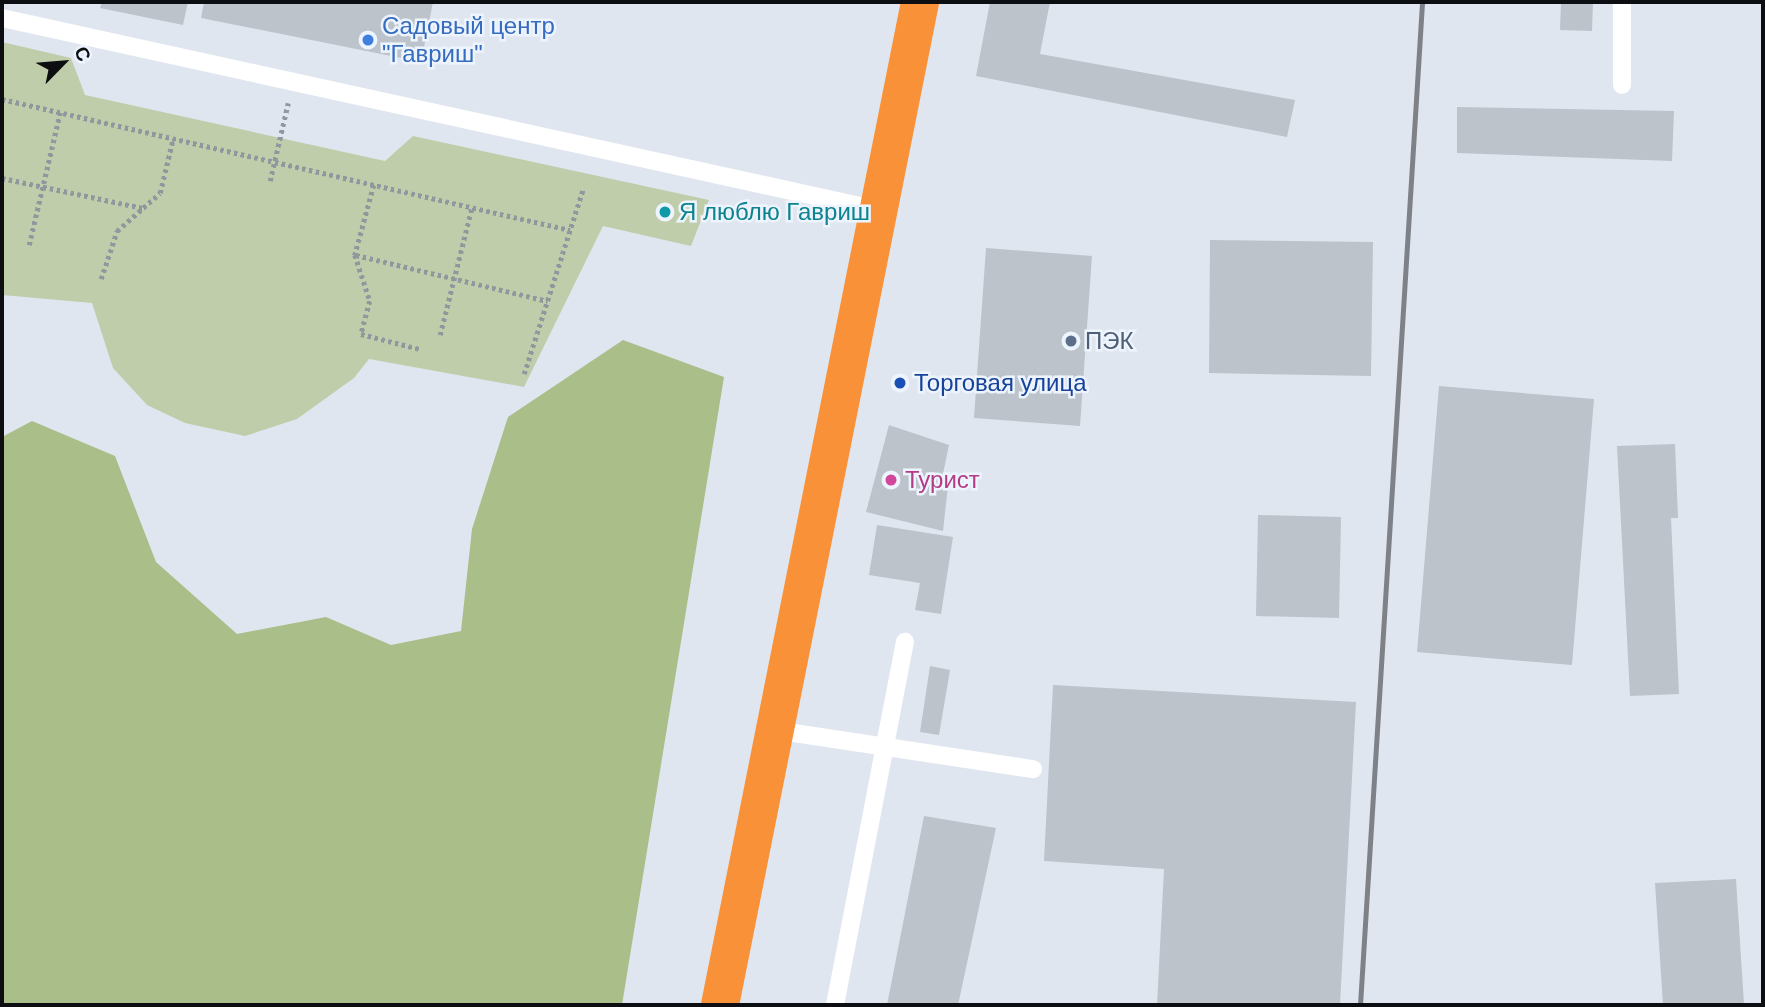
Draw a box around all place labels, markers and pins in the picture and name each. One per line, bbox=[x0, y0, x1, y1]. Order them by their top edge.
place label: Садовый центр "Гавриш" bbox=[382, 12, 555, 68]
marker: Садовый центр "Гавриш" bbox=[360, 32, 376, 48]
place label: Я люблю Гавриш bbox=[679, 198, 870, 226]
marker: Я люблю Гавриш bbox=[657, 204, 673, 220]
place label: ПЭК bbox=[1085, 327, 1133, 355]
marker: ПЭК bbox=[1063, 333, 1079, 349]
place label: Торговая улица bbox=[914, 369, 1087, 397]
marker: Торговая улица bbox=[892, 375, 908, 391]
place label: Турист bbox=[905, 466, 980, 494]
marker: Турист bbox=[883, 472, 899, 488]

